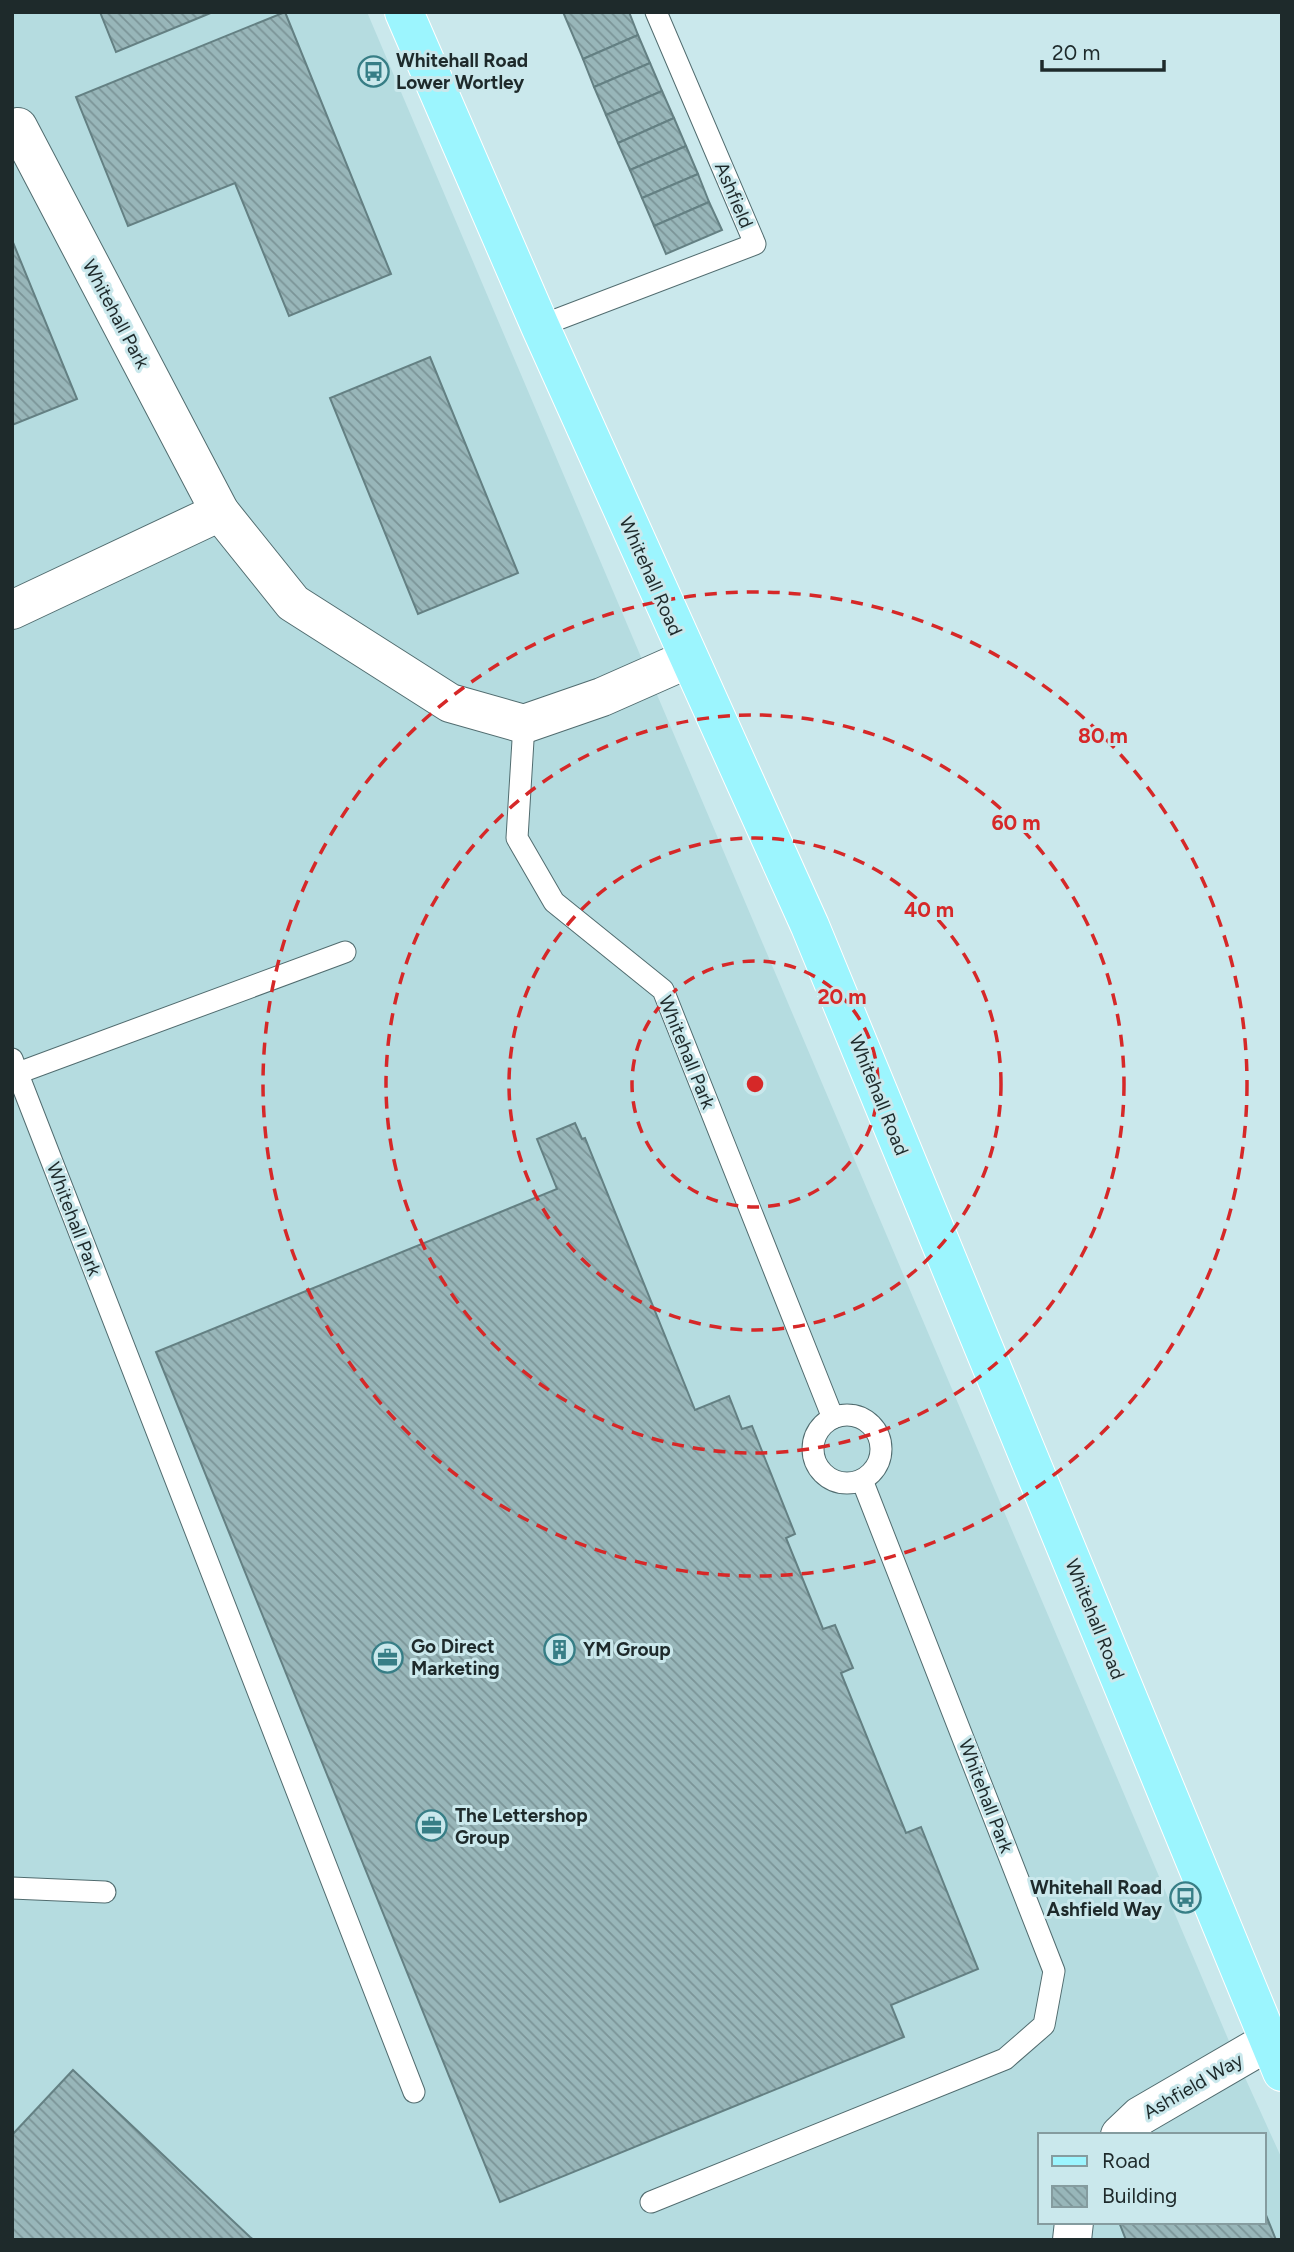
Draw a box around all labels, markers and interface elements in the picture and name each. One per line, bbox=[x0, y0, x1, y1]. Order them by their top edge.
scale bar bbox=[1042, 28, 1164, 72]
text: 20 m bbox=[1052, 40, 1100, 65]
place label: Whitehall Road Lower Wortley bbox=[396, 49, 528, 94]
bus stop icon: Whitehall Road Lower Wortley bbox=[356, 54, 390, 88]
street label: Ashfield bbox=[710, 159, 758, 231]
street label: Whitehall Park bbox=[78, 256, 155, 373]
street label: Whitehall Road bbox=[614, 513, 688, 639]
text: 80 m bbox=[1078, 723, 1128, 748]
text: 60 m bbox=[991, 810, 1041, 835]
text: 40 m bbox=[904, 897, 954, 922]
text: 20 m bbox=[817, 984, 867, 1009]
street label: Whitehall Park bbox=[654, 992, 720, 1113]
street label: Whitehall Road bbox=[844, 1031, 914, 1159]
centre of rings bbox=[743, 1072, 767, 1096]
street label: Whitehall Park bbox=[42, 1159, 107, 1280]
street label: Whitehall Road bbox=[1060, 1555, 1130, 1683]
building icon: YM Group bbox=[543, 1632, 577, 1666]
place label: Go Direct Marketing bbox=[411, 1635, 500, 1680]
place label: YM Group bbox=[583, 1638, 671, 1661]
office icon: Go Direct Marketing bbox=[371, 1640, 405, 1674]
street label: Whitehall Park bbox=[954, 1736, 1019, 1857]
place label: The Lettershop Group bbox=[455, 1804, 588, 1849]
office icon: The Lettershop Group bbox=[415, 1809, 449, 1843]
place label: Whitehall Road Ashfield Way bbox=[1030, 1876, 1162, 1921]
bus stop icon: Whitehall Road Ashfield Way bbox=[1168, 1881, 1202, 1915]
street label: Ashfield Way bbox=[1139, 2048, 1247, 2124]
legend bbox=[1038, 2133, 1266, 2224]
text: Road bbox=[1102, 2148, 1150, 2173]
text: Building bbox=[1102, 2183, 1177, 2208]

